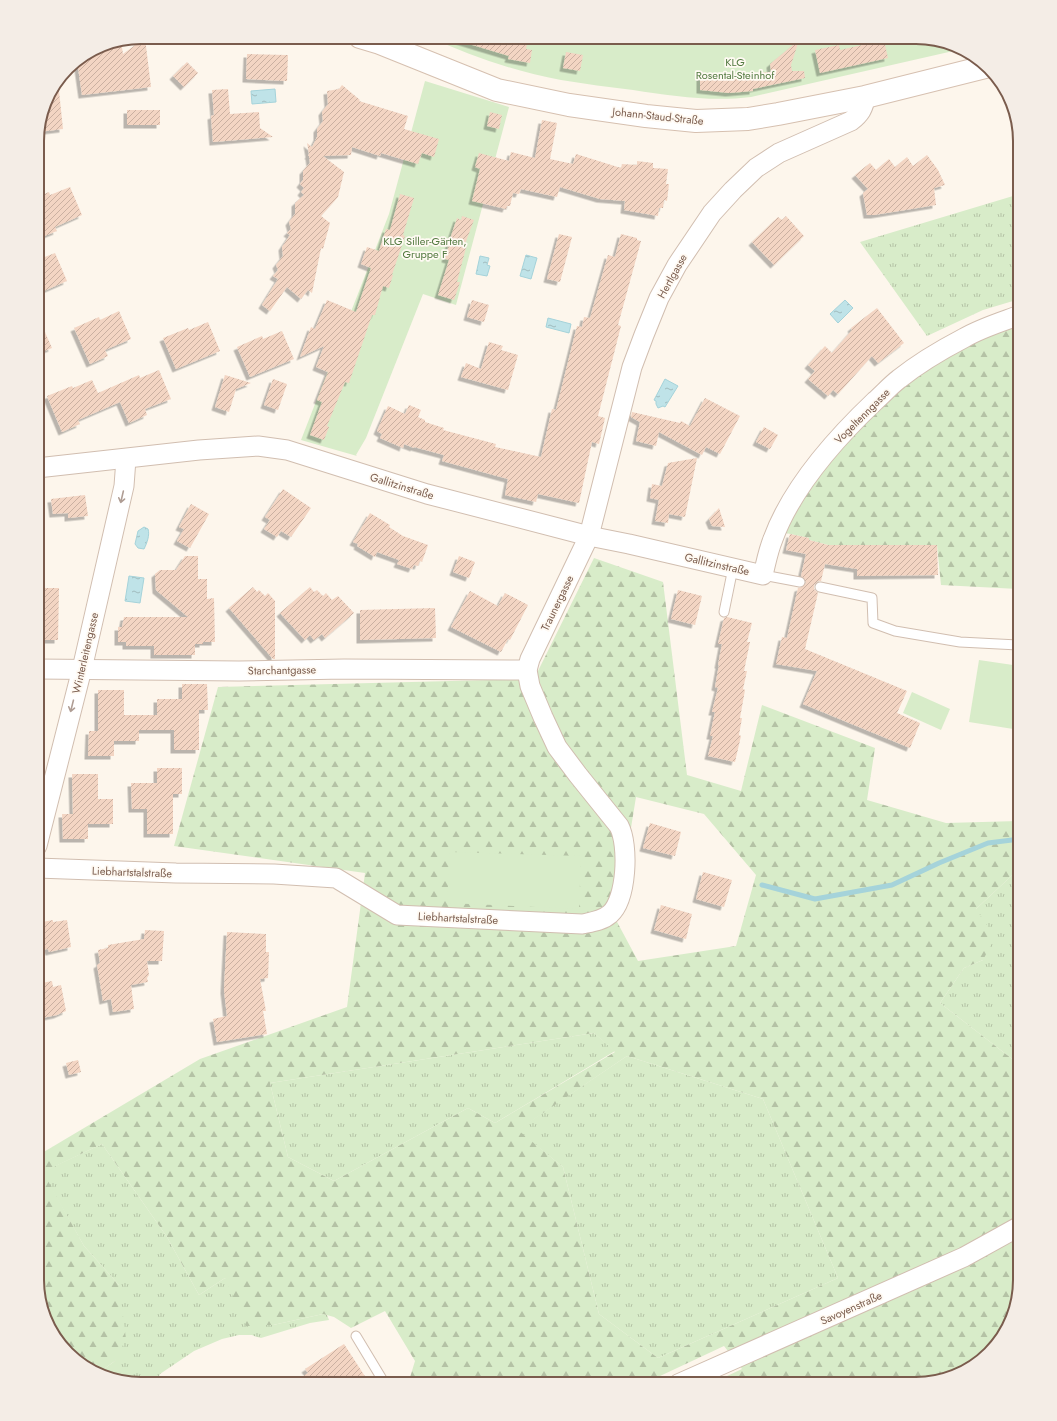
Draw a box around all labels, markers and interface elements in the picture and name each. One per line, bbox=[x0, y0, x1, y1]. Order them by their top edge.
park label: KLG Rosental-Steinhof bbox=[696, 54, 775, 83]
street label: Johann-Staud-Straße bbox=[610, 103, 705, 129]
park label: KLG Siller-Gärten, Gruppe F bbox=[383, 233, 467, 262]
street label: Hertlgasse bbox=[653, 251, 691, 301]
street label: Vogeltenngasse bbox=[831, 384, 894, 447]
street label: Gallitzinstraße bbox=[368, 469, 436, 503]
one-way arrow bbox=[117, 490, 125, 503]
street label: Gallitzinstraße bbox=[683, 549, 751, 579]
street label: Traunergasse bbox=[537, 572, 578, 634]
street label: Winterleitengasse bbox=[68, 611, 102, 695]
street label: Starchantgasse bbox=[248, 661, 317, 679]
one-way arrow bbox=[68, 699, 76, 712]
street label: Liebhartstalstraße bbox=[92, 863, 173, 881]
street label: Liebhartstalstraße bbox=[418, 908, 499, 928]
street label: Savoyenstraße bbox=[818, 1287, 885, 1329]

